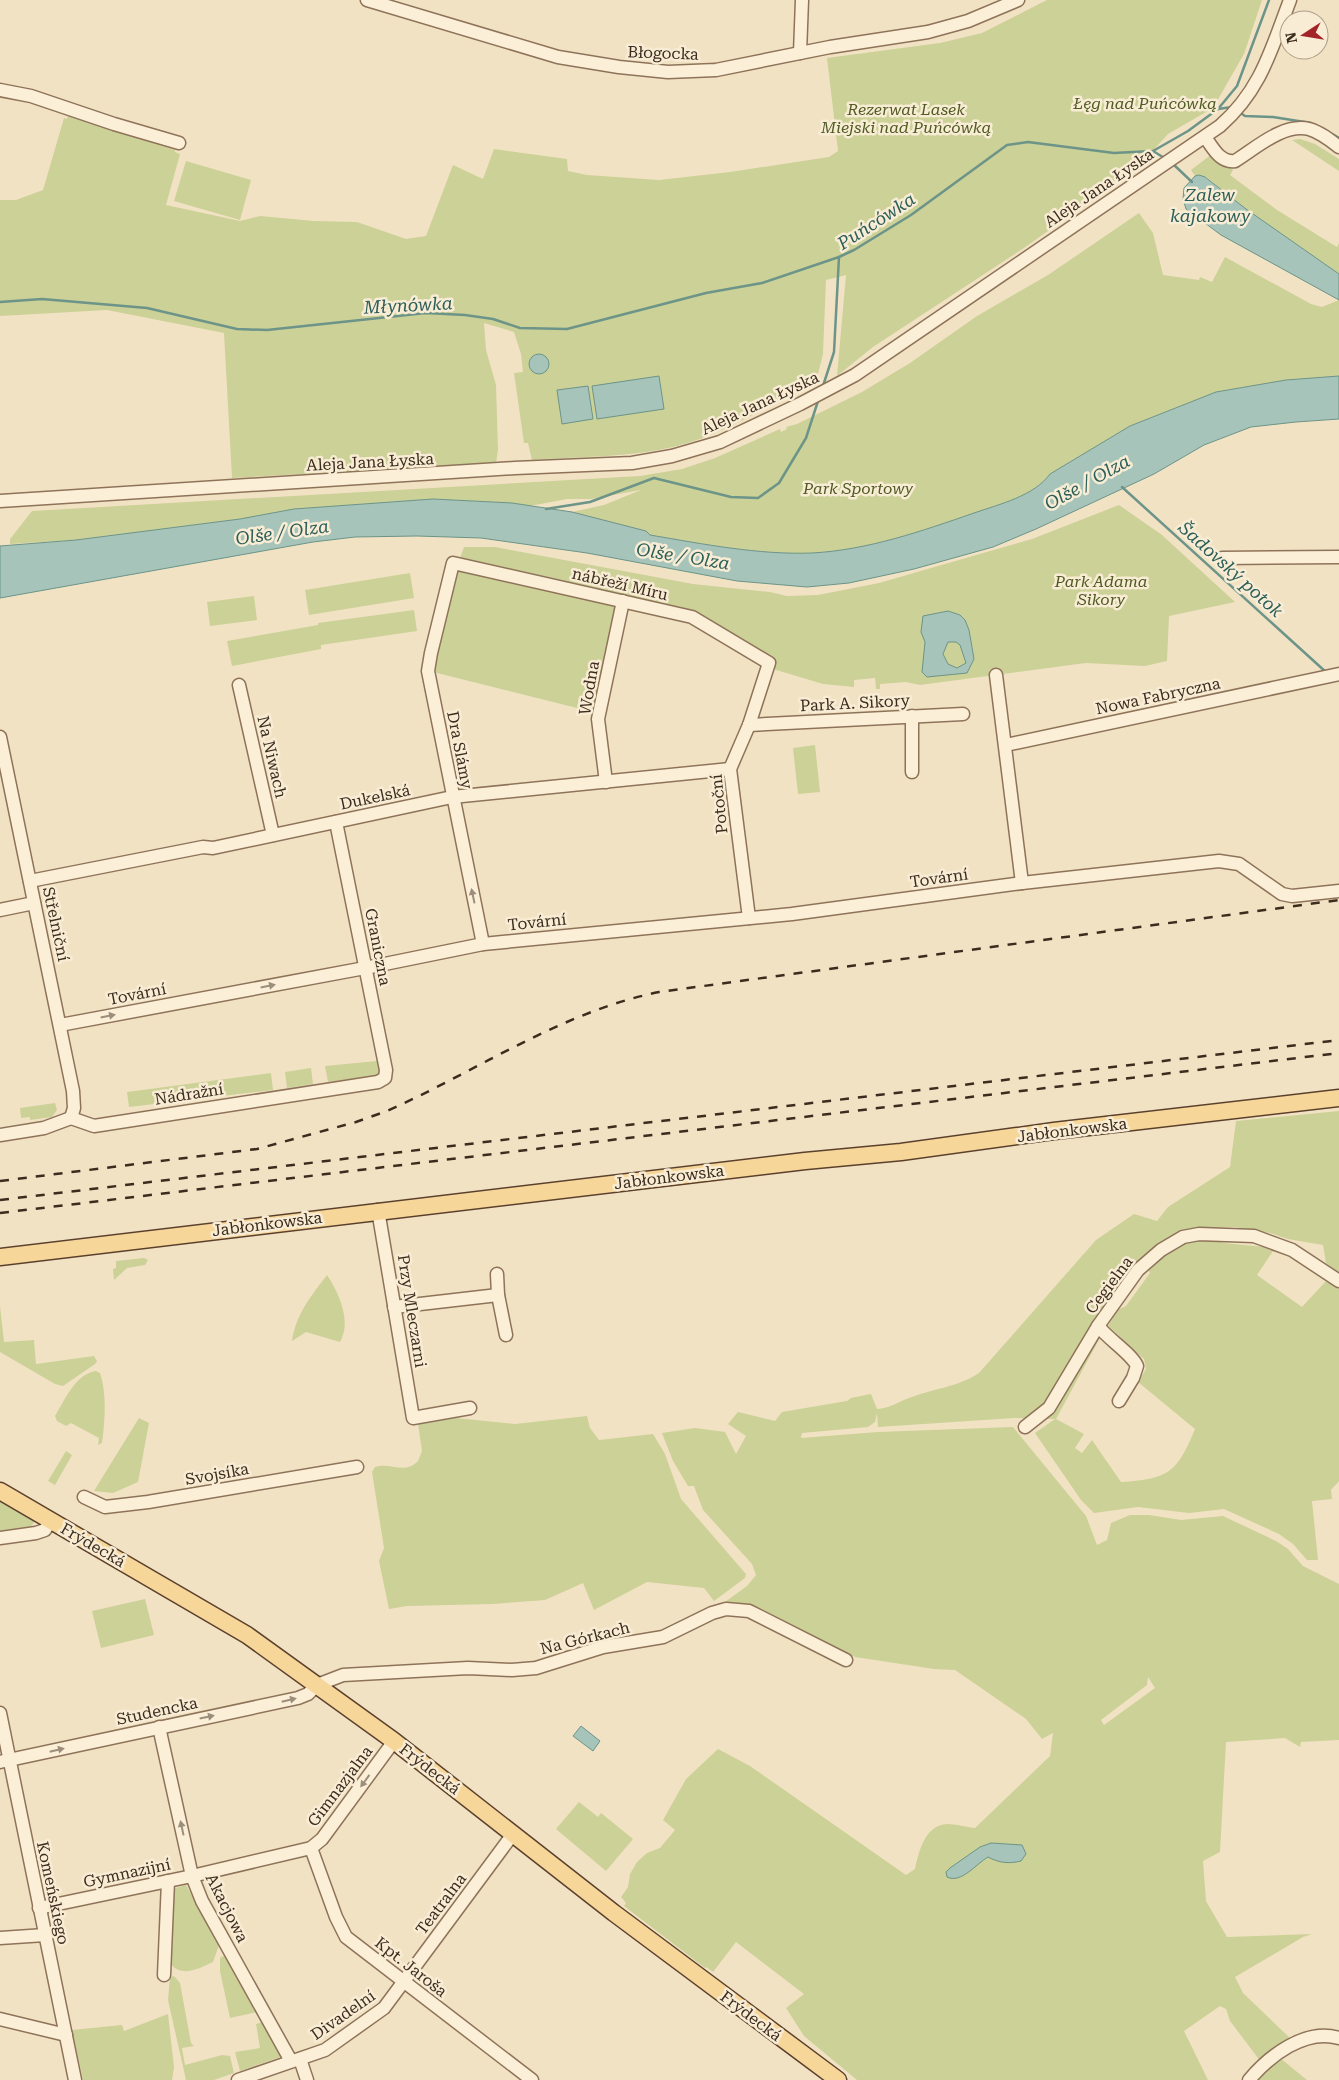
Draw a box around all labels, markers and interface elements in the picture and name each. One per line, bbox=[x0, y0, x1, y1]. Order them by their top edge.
north arrow bbox=[1279, 10, 1329, 60]
text: N bbox=[1282, 31, 1300, 45]
street label: Błogocka bbox=[627, 42, 699, 64]
park label: Łęg nad Puńcówką bbox=[1072, 94, 1217, 113]
park label: Rezerwat Lasek Miejski nad Puńcówką bbox=[820, 100, 991, 137]
street label: Aleja Jana Łyska bbox=[1041, 144, 1158, 232]
water label: Zalew kajakowy bbox=[1170, 184, 1251, 226]
water label: Puńcówka bbox=[832, 188, 919, 254]
water label: Młynówka bbox=[362, 292, 453, 318]
street label: Aleja Jana Łyska bbox=[698, 367, 822, 439]
street label: Aleja Jana Łyska bbox=[306, 449, 435, 475]
water label: Olše / Olza bbox=[1041, 450, 1133, 514]
park label: Park Sportowy bbox=[802, 479, 914, 498]
water label: Olše / Olza bbox=[234, 515, 330, 549]
water label: Šadovský potok bbox=[1174, 516, 1288, 621]
water label: Olše / Olza bbox=[635, 538, 731, 574]
street label: nábřeží Míru bbox=[570, 564, 670, 604]
park label: Park Adama Sikory bbox=[1054, 572, 1148, 609]
street label: Wodna bbox=[575, 659, 603, 717]
street label: Nowa Fabryczna bbox=[1094, 673, 1222, 719]
street label: Park A. Sikory bbox=[800, 691, 911, 715]
street label: Dra Slámy bbox=[443, 709, 477, 791]
street label: Na Niwach bbox=[253, 714, 291, 800]
street label: Potoční bbox=[706, 773, 732, 835]
street label: Dukelská bbox=[338, 780, 412, 814]
street label: Tovární bbox=[909, 865, 969, 891]
street label: Střelniční bbox=[39, 885, 73, 963]
one-way arrow bbox=[468, 887, 476, 903]
street label: Graniczna bbox=[361, 907, 395, 988]
street label: Tovární bbox=[507, 909, 567, 935]
street label: Tovární bbox=[106, 979, 168, 1009]
one-way arrow bbox=[260, 982, 276, 990]
one-way arrow bbox=[101, 1012, 117, 1020]
street label: Nádražní bbox=[153, 1079, 225, 1109]
street label: Jabłonkowska bbox=[1016, 1114, 1128, 1146]
street label: Jabłonkowska bbox=[613, 1161, 725, 1193]
street label: Jabłonkowska bbox=[211, 1208, 323, 1240]
street label: Cegielna bbox=[1081, 1252, 1137, 1317]
street label: Przy Mleczarni bbox=[394, 1253, 430, 1369]
street label: Svojsíka bbox=[184, 1459, 251, 1489]
street label: Frýdecká bbox=[57, 1519, 129, 1571]
street label: Na Górkach bbox=[538, 1618, 632, 1658]
street label: Studencka bbox=[115, 1693, 200, 1729]
one-way arrow bbox=[282, 1695, 298, 1703]
one-way arrow bbox=[200, 1713, 215, 1721]
street label: Frýdecká bbox=[396, 1739, 464, 1799]
street label: Gimnazjalna bbox=[304, 1742, 377, 1830]
one-way arrow bbox=[50, 1746, 65, 1754]
one-way arrow bbox=[360, 1774, 370, 1788]
one-way arrow bbox=[177, 1820, 185, 1836]
street label: Komeńskiego bbox=[33, 1840, 73, 1946]
street label: Gymnazijní bbox=[82, 1855, 172, 1891]
street label: Teatralna bbox=[412, 1869, 470, 1938]
street label: Akacjowa bbox=[202, 1871, 253, 1946]
street label: Kpt. Jaroša bbox=[371, 1933, 451, 2001]
street label: Divadelní bbox=[307, 1986, 379, 2044]
street label: Frýdecká bbox=[717, 1987, 786, 2045]

